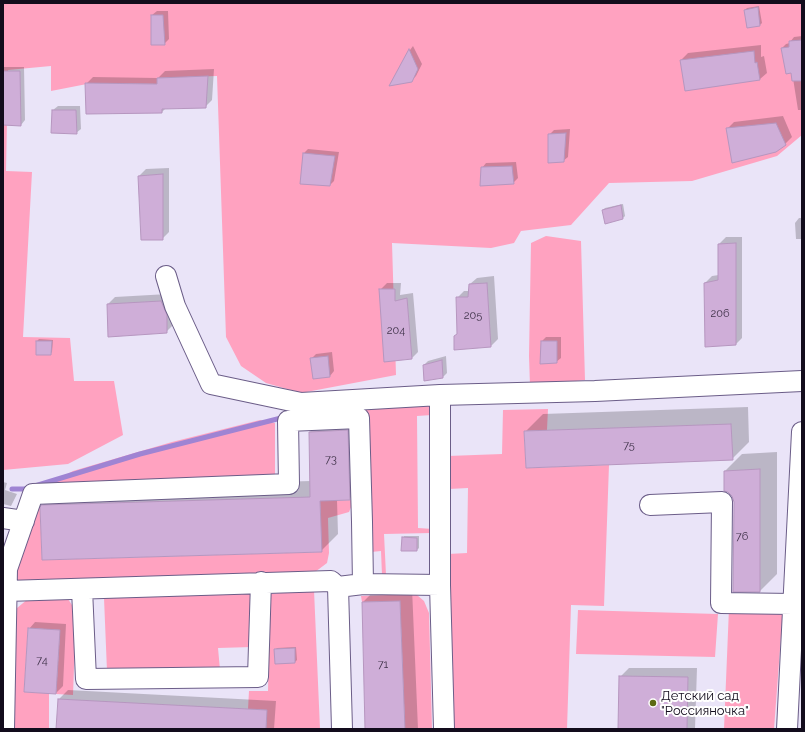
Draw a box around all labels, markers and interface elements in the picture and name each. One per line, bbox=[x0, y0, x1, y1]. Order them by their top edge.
house number: 206 bbox=[710, 307, 730, 321]
house number: 205 bbox=[464, 309, 482, 323]
house number: 204 bbox=[387, 324, 405, 338]
house number: 75 bbox=[623, 439, 635, 453]
house number: 73 bbox=[325, 453, 337, 467]
house number: 76 bbox=[736, 530, 748, 544]
house number: 74 bbox=[36, 654, 48, 668]
house number: 71 bbox=[378, 658, 388, 672]
place label: Детский сад "Россияночка" bbox=[661, 688, 749, 719]
marker: Детский сад "Россияночка" bbox=[648, 698, 658, 708]

